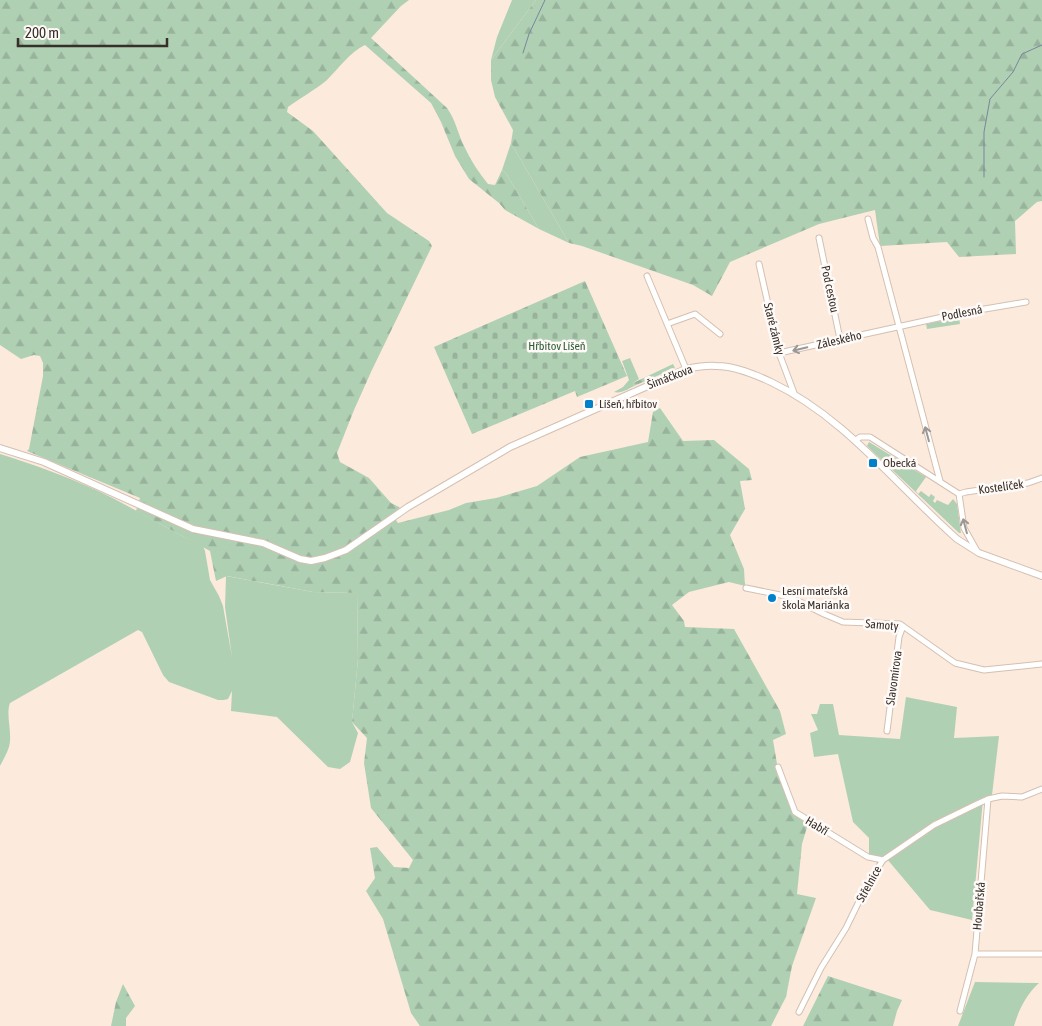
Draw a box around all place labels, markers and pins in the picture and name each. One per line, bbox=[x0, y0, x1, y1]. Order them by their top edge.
place label: Líšeň, hřbitov bbox=[599, 397, 657, 411]
marker: Líšeň, hřbitov bbox=[583, 398, 595, 410]
place label: Obecká bbox=[883, 456, 916, 470]
marker: Obecká bbox=[867, 457, 879, 469]
place label: Lesní mateřská škola Mariánka bbox=[782, 584, 850, 612]
marker: Lesní mateřská škola Mariánka bbox=[766, 592, 778, 604]

